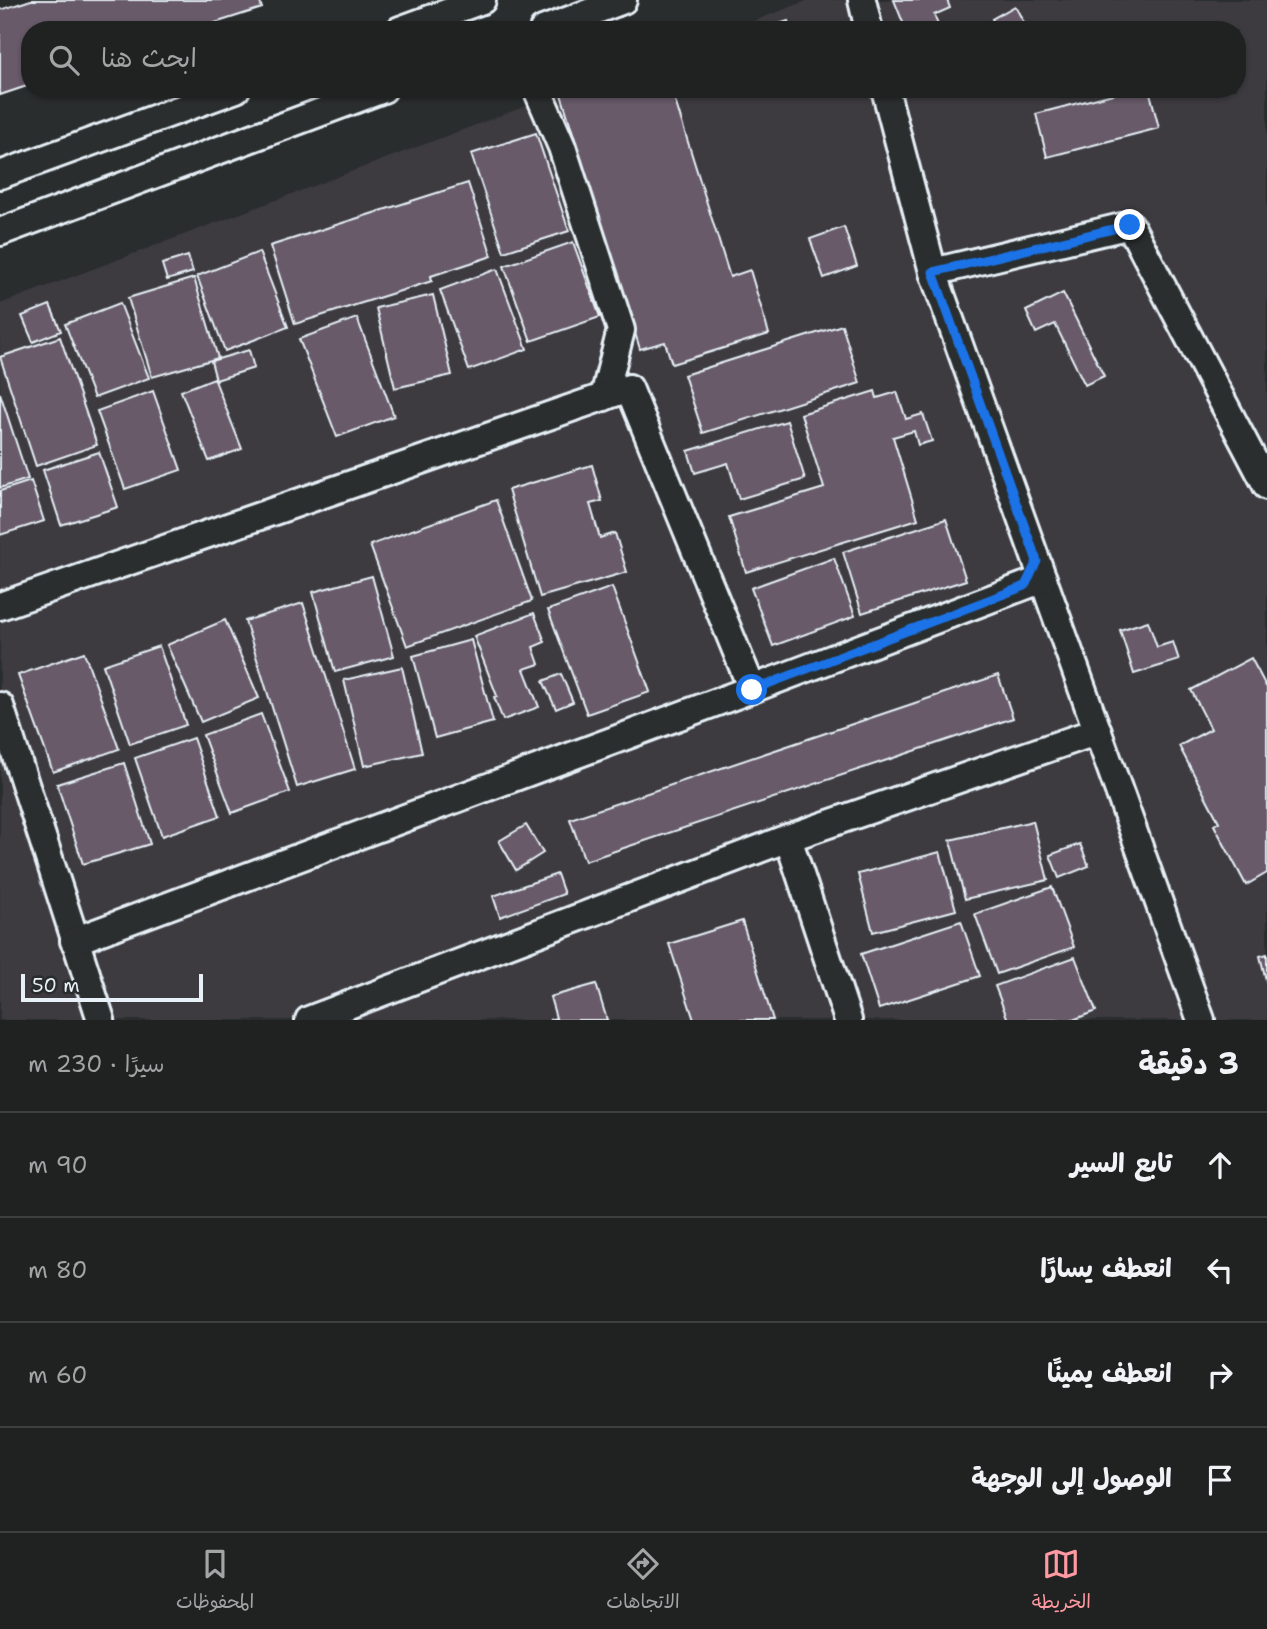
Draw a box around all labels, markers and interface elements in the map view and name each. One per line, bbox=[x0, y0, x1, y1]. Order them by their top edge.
search box bbox=[21, 21, 1246, 98]
text: ابحث هنا bbox=[101, 40, 197, 75]
icon: search bbox=[45, 41, 83, 79]
route end bbox=[1114, 209, 1145, 240]
route start bbox=[736, 674, 767, 705]
scale bar bbox=[21, 971, 203, 1003]
text: 50 m bbox=[32, 973, 80, 998]
text: 3 دقيقة bbox=[1138, 1043, 1239, 1084]
text: سيرًا · 230 m bbox=[28, 1049, 165, 1079]
text: تابع السير bbox=[1070, 1145, 1172, 1180]
icon: ahead bbox=[1201, 1146, 1239, 1184]
text: 90 m bbox=[28, 1150, 88, 1180]
text: انعطف يسارًا bbox=[1040, 1250, 1172, 1285]
icon: left bbox=[1201, 1251, 1239, 1289]
text: 80 m bbox=[28, 1255, 87, 1285]
text: انعطف يمينًا bbox=[1047, 1355, 1172, 1390]
icon: right bbox=[1201, 1356, 1239, 1394]
text: 60 m bbox=[28, 1360, 87, 1390]
text: الوصول إلى الوجهة bbox=[971, 1460, 1172, 1495]
icon: arrive bbox=[1201, 1461, 1239, 1499]
tab: المحفوظات bbox=[176, 1545, 254, 1618]
tab: الاتجاهات bbox=[606, 1545, 680, 1618]
tab: الخريطة bbox=[1032, 1545, 1091, 1618]

